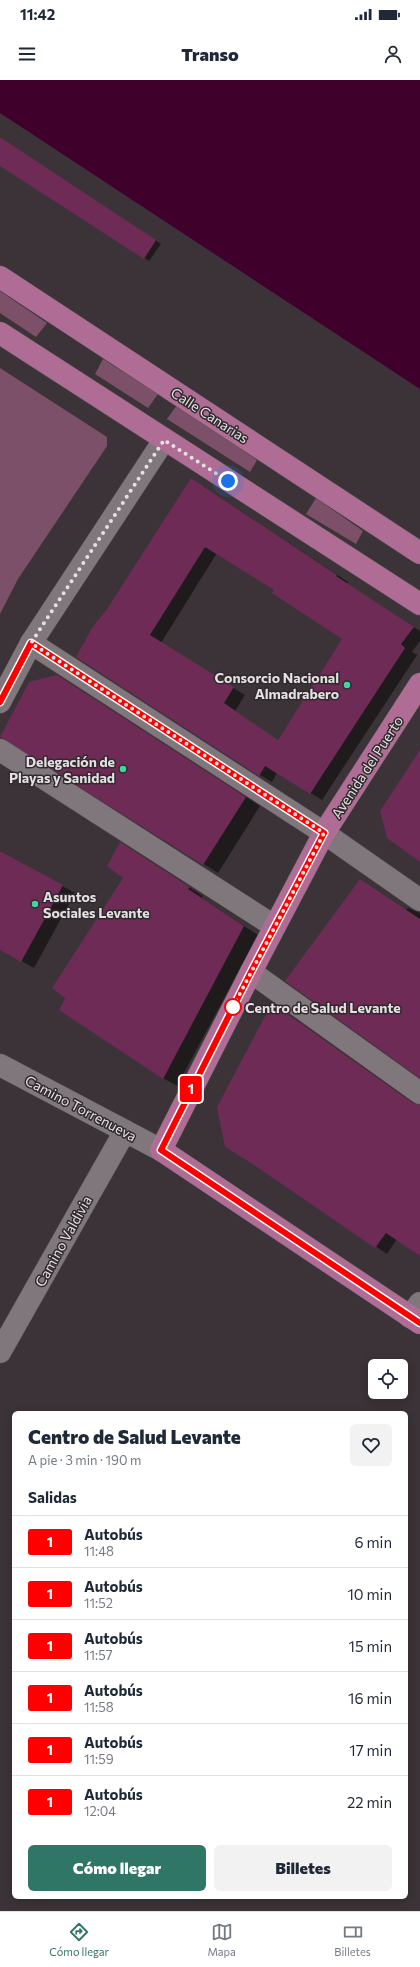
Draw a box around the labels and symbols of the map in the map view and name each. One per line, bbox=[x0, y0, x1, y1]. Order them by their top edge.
street label: Calle Canarias bbox=[168, 384, 252, 446]
your location bbox=[218, 471, 238, 491]
place label: Consorcio Nacional Almadrabero bbox=[215, 669, 339, 702]
marker: Consorcio Nacional Almadrabero bbox=[342, 680, 352, 690]
street label: Avenida del Puerto bbox=[328, 713, 406, 821]
place label: Delegación de Playas y Sanidad bbox=[9, 753, 115, 786]
marker: Delegación de Playas y Sanidad bbox=[118, 764, 128, 774]
place label: Asuntos Sociales Levante bbox=[43, 888, 150, 921]
marker: Asuntos Sociales Levante bbox=[30, 899, 40, 909]
marker: Centro de Salud Levante bbox=[224, 998, 242, 1016]
place label: Centro de Salud Levante bbox=[245, 999, 401, 1016]
street label: Camino Torrenueva bbox=[22, 1071, 140, 1145]
line badge: 1 bbox=[178, 1076, 204, 1102]
street label: Camino Valdivia bbox=[31, 1193, 95, 1289]

